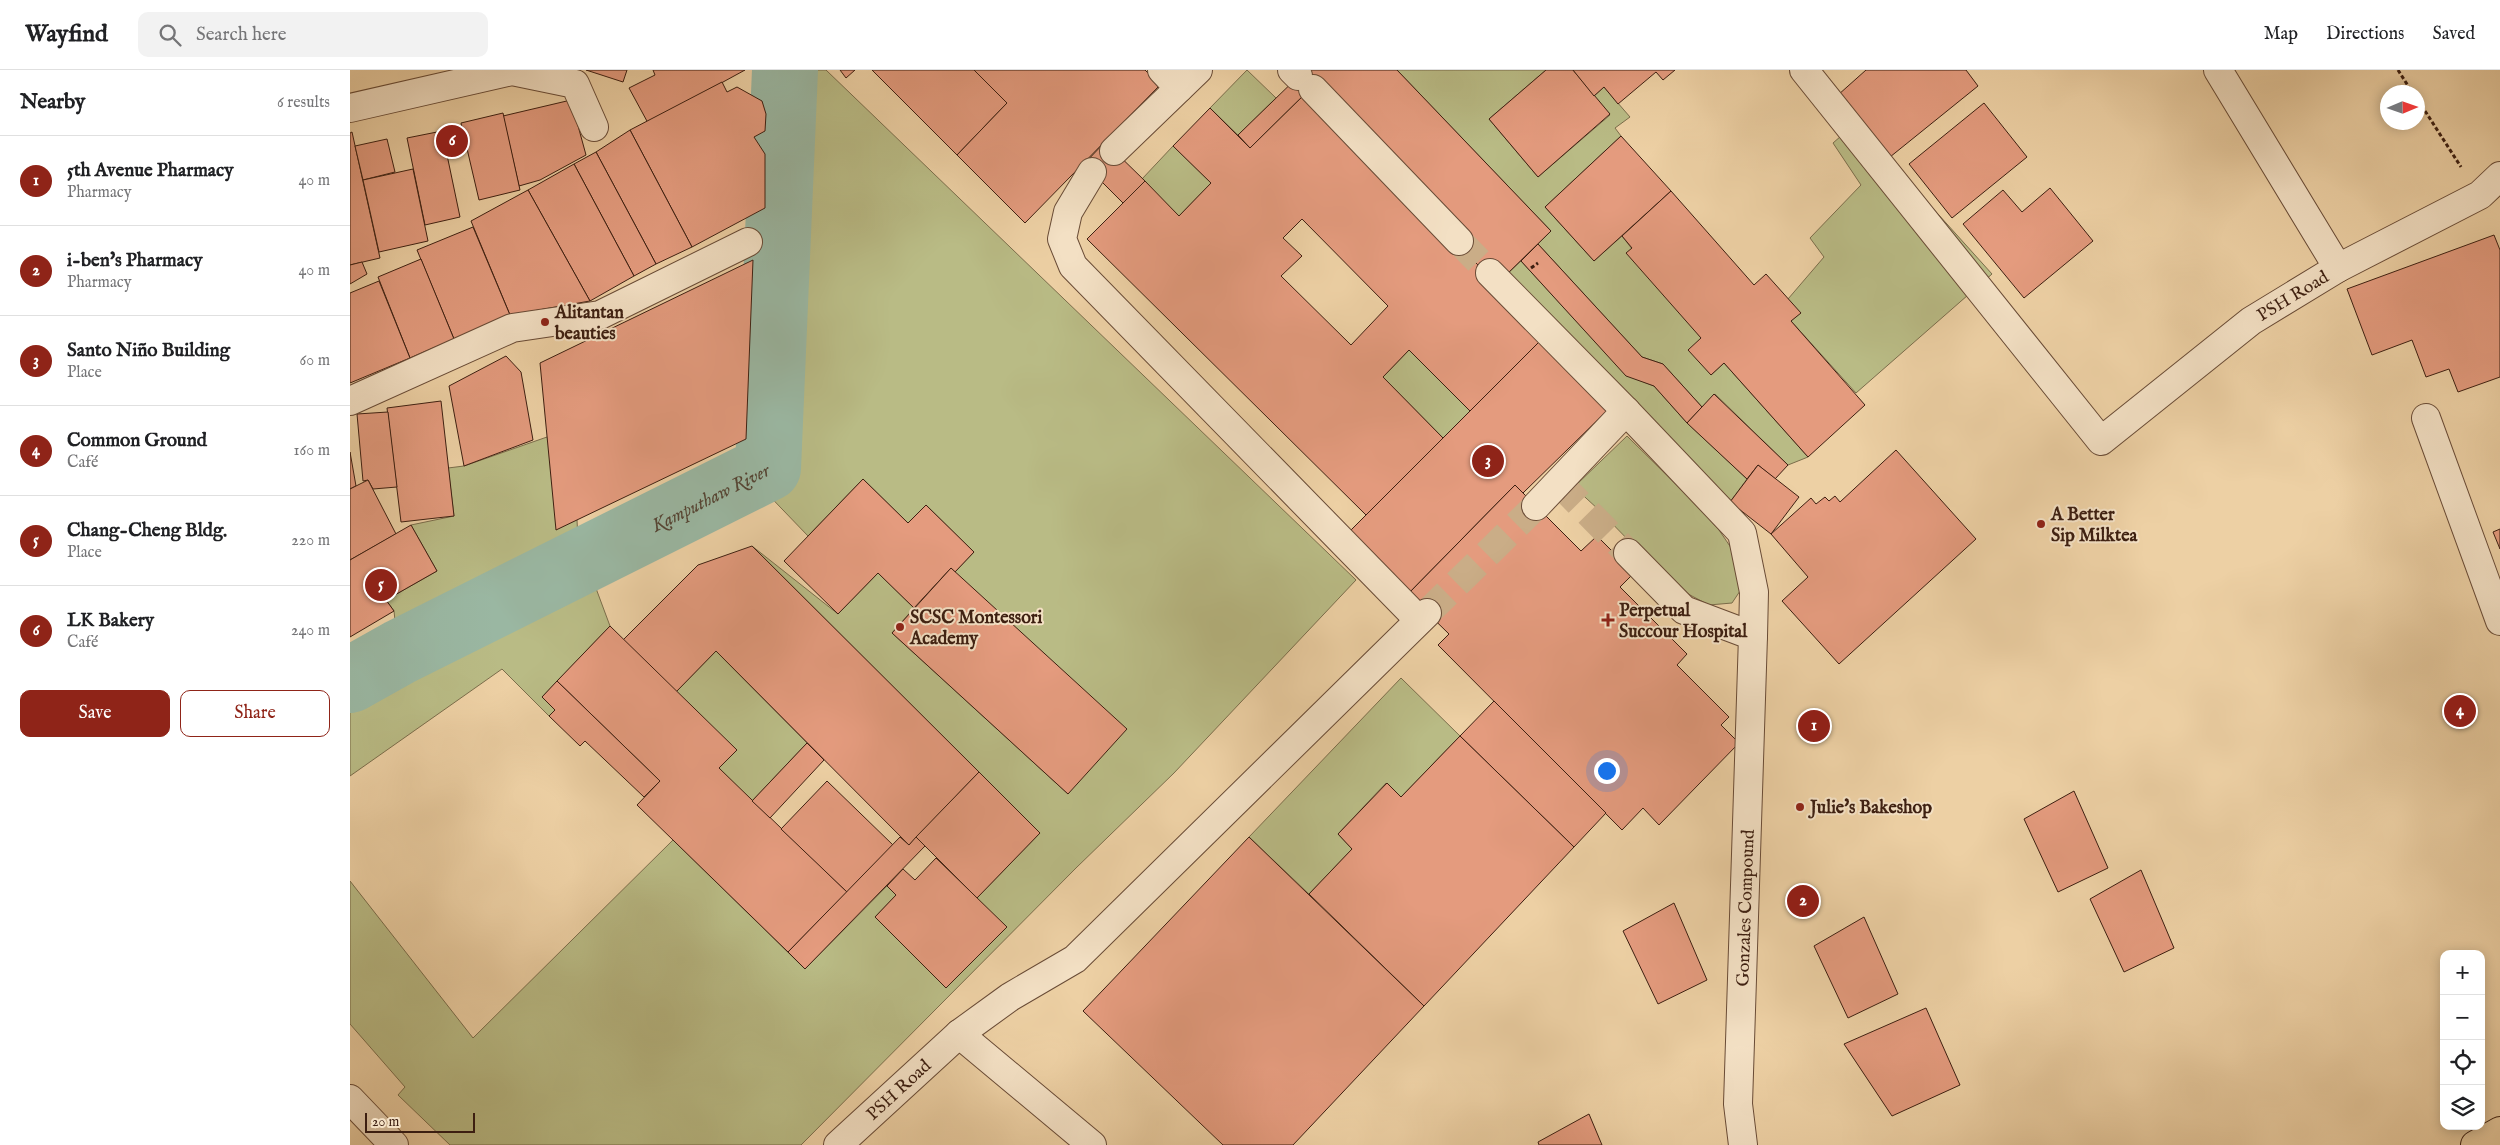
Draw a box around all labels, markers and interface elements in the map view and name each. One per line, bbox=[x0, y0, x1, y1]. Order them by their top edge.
search box bbox=[138, 12, 488, 57]
text: Wayfind bbox=[25, 19, 108, 50]
icon: search bbox=[156, 21, 184, 49]
text: Search here bbox=[196, 23, 286, 47]
text: Map bbox=[2264, 23, 2298, 46]
text: Directions bbox=[2326, 23, 2404, 46]
text: Saved bbox=[2432, 23, 2475, 46]
north arrow bbox=[2380, 85, 2425, 130]
text: Nearby bbox=[20, 89, 85, 116]
text: 6 results bbox=[277, 93, 330, 113]
pin: 6 bbox=[436, 122, 468, 160]
text: 5th Avenue Pharmacy bbox=[67, 159, 234, 183]
text: 1 bbox=[33, 171, 39, 191]
text: 40 m bbox=[298, 171, 330, 191]
text: Pharmacy bbox=[67, 183, 132, 203]
text: i-ben's Pharmacy bbox=[67, 249, 203, 273]
text: 2 bbox=[32, 261, 40, 281]
text: 40 m bbox=[298, 261, 330, 281]
street label: PSH Road bbox=[2253, 266, 2334, 328]
text: Pharmacy bbox=[67, 273, 132, 293]
place label: Alitantan beauties bbox=[554, 302, 624, 346]
marker: Alitantan beauties bbox=[539, 316, 551, 328]
text: Santo Niño Building bbox=[67, 339, 230, 363]
text: 3 bbox=[33, 351, 39, 371]
text: 60 m bbox=[300, 351, 330, 371]
text: Place bbox=[67, 363, 102, 383]
text: Common Ground bbox=[67, 429, 207, 453]
text: 4 bbox=[32, 441, 40, 461]
text: 160 m bbox=[294, 441, 330, 461]
pin: 3 bbox=[1472, 442, 1504, 480]
text: Café bbox=[67, 453, 98, 473]
water label: Kamputhaw River bbox=[647, 458, 775, 539]
place label: A Better Sip Milktea bbox=[2050, 504, 2138, 548]
marker: A Better Sip Milktea bbox=[2035, 518, 2047, 530]
text: Chang-Cheng Bldg. bbox=[67, 519, 227, 543]
text: 5 bbox=[33, 531, 39, 551]
text: 220 m bbox=[291, 531, 330, 551]
text: Place bbox=[67, 543, 102, 563]
pin: 5 bbox=[365, 566, 397, 604]
place label: Perpetual Succour Hospital bbox=[1619, 600, 1748, 644]
place label: SCSC Montessori Academy bbox=[909, 607, 1042, 651]
text: LK Bakery bbox=[67, 609, 154, 633]
marker: Perpetual Succour Hospital bbox=[1601, 613, 1615, 627]
text: 6 bbox=[33, 621, 39, 641]
text: 240 m bbox=[291, 621, 330, 641]
marker: SCSC Montessori Academy bbox=[894, 621, 906, 633]
text: Café bbox=[67, 633, 98, 653]
button: Save bbox=[20, 690, 170, 737]
button: Share bbox=[180, 690, 330, 737]
pin: 4 bbox=[2444, 692, 2476, 730]
pin: 1 bbox=[1798, 707, 1830, 745]
your location bbox=[1594, 758, 1620, 784]
place label: Julie's Bakeshop bbox=[1808, 797, 1932, 820]
marker: Julie's Bakeshop bbox=[1794, 801, 1806, 813]
street label: Gonzales Compound bbox=[1732, 829, 1761, 987]
pin: 2 bbox=[1787, 882, 1819, 920]
map controls bbox=[2440, 950, 2485, 1130]
button: + bbox=[2440, 950, 2485, 995]
button: − bbox=[2440, 995, 2485, 1040]
button: locate bbox=[2440, 1040, 2485, 1085]
street label: PSH Road bbox=[862, 1055, 937, 1126]
button: layers bbox=[2440, 1085, 2485, 1130]
scale bar bbox=[365, 1110, 475, 1133]
text: 20 m bbox=[372, 1113, 399, 1131]

